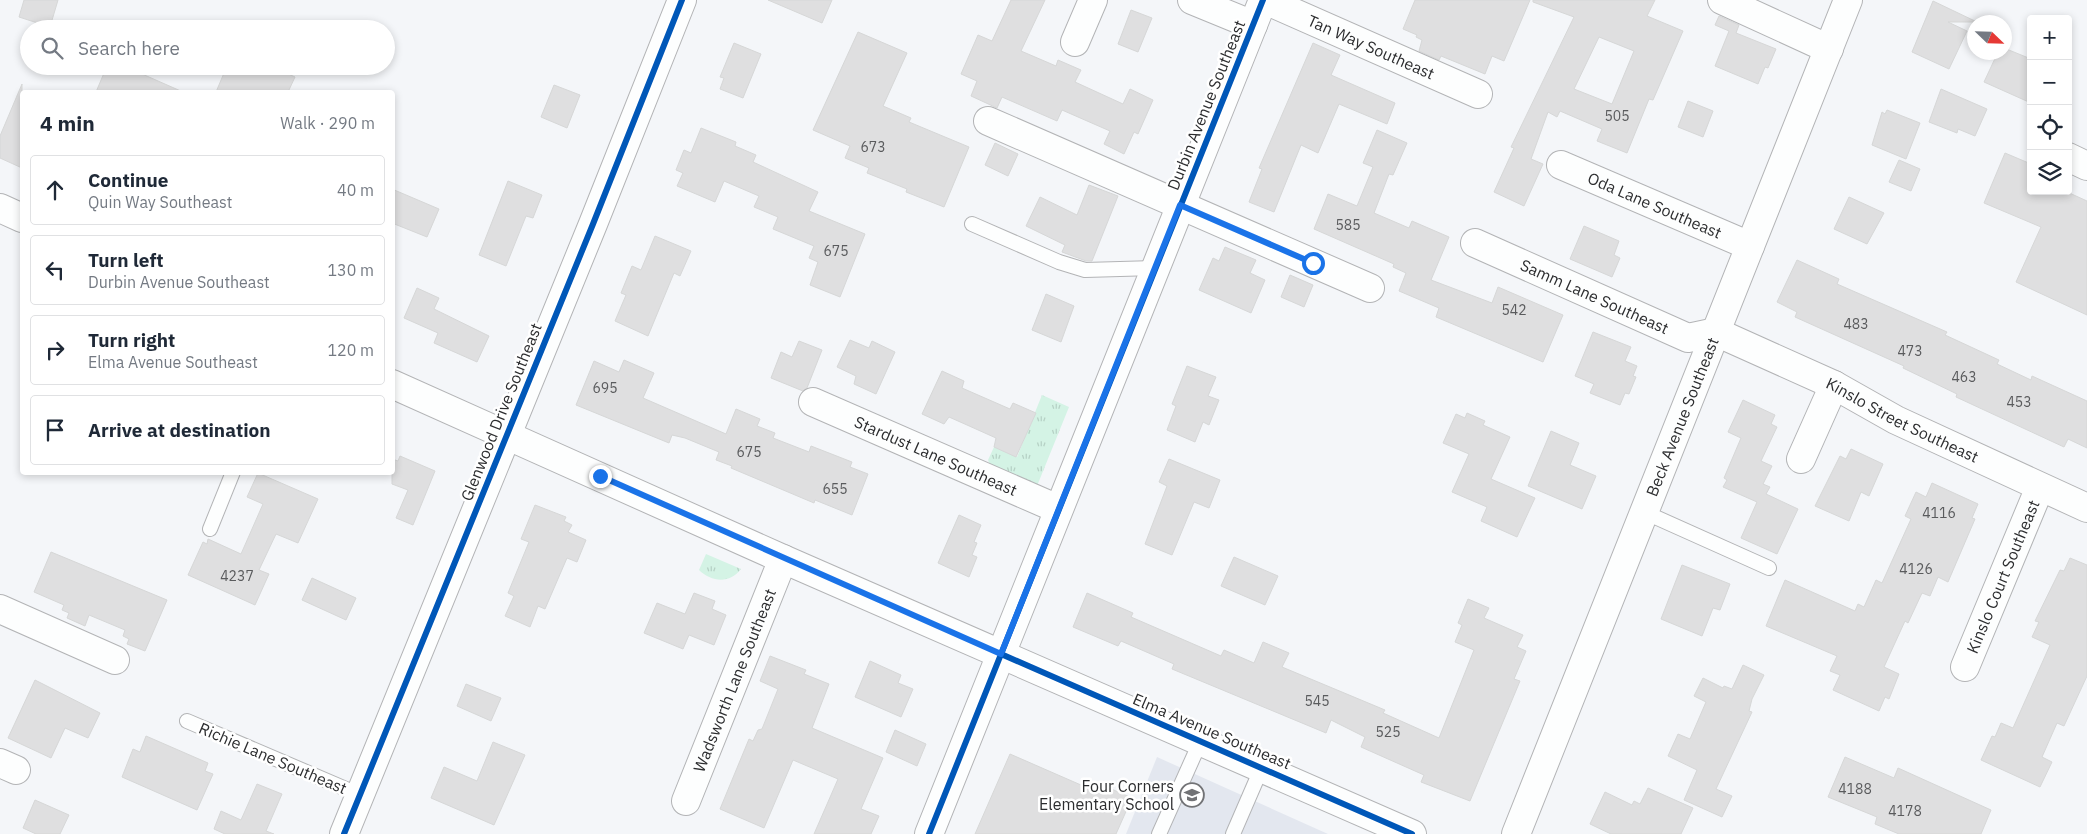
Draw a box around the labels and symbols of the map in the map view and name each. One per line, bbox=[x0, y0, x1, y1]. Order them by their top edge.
street label: Tan Way Southeast bbox=[1305, 10, 1438, 84]
north arrow bbox=[1967, 15, 2012, 60]
street label: Durbin Avenue Southeast bbox=[1163, 17, 1249, 193]
house number: 505 bbox=[1604, 107, 1630, 125]
house number: 673 bbox=[860, 138, 886, 156]
street label: Oda Lane Southeast bbox=[1585, 168, 1725, 243]
house number: 585 bbox=[1335, 216, 1361, 234]
house number: 675 bbox=[823, 242, 849, 260]
route start bbox=[1302, 252, 1325, 275]
street label: Samm Lane Southeast bbox=[1517, 255, 1672, 338]
house number: 542 bbox=[1501, 301, 1527, 319]
house number: 483 bbox=[1843, 315, 1869, 333]
street label: Glenwood Drive Southeast bbox=[456, 320, 546, 504]
street label: Beck Avenue Southeast bbox=[1641, 334, 1723, 499]
house number: 473 bbox=[1897, 342, 1923, 360]
house number: 463 bbox=[1951, 368, 1977, 386]
street label: Kinslo Street Southeast bbox=[1823, 373, 1982, 467]
house number: 695 bbox=[592, 379, 618, 397]
house number: 453 bbox=[2006, 393, 2032, 411]
street label: Stardust Lane Southeast bbox=[851, 411, 1020, 500]
house number: 675 bbox=[736, 443, 762, 461]
route end bbox=[589, 465, 612, 488]
house number: 655 bbox=[822, 480, 848, 498]
street label: Kinslo Court Southeast bbox=[1962, 497, 2044, 656]
house number: 4116 bbox=[1922, 504, 1956, 522]
house number: 4126 bbox=[1899, 560, 1933, 578]
house number: 4237 bbox=[220, 567, 254, 585]
street label: Wadsworth Lane Southeast bbox=[689, 586, 780, 775]
street label: Elma Avenue Southeast bbox=[1130, 689, 1294, 773]
house number: 545 bbox=[1304, 692, 1330, 710]
street label: Richie Lane Southeast bbox=[196, 718, 350, 798]
house number: 525 bbox=[1375, 723, 1401, 741]
place label: Four Corners Elementary School bbox=[1039, 776, 1174, 814]
house number: 4188 bbox=[1838, 780, 1872, 798]
school or university icon: Four Corners Elementary School bbox=[1179, 782, 1205, 808]
house number: 4178 bbox=[1888, 802, 1922, 820]

